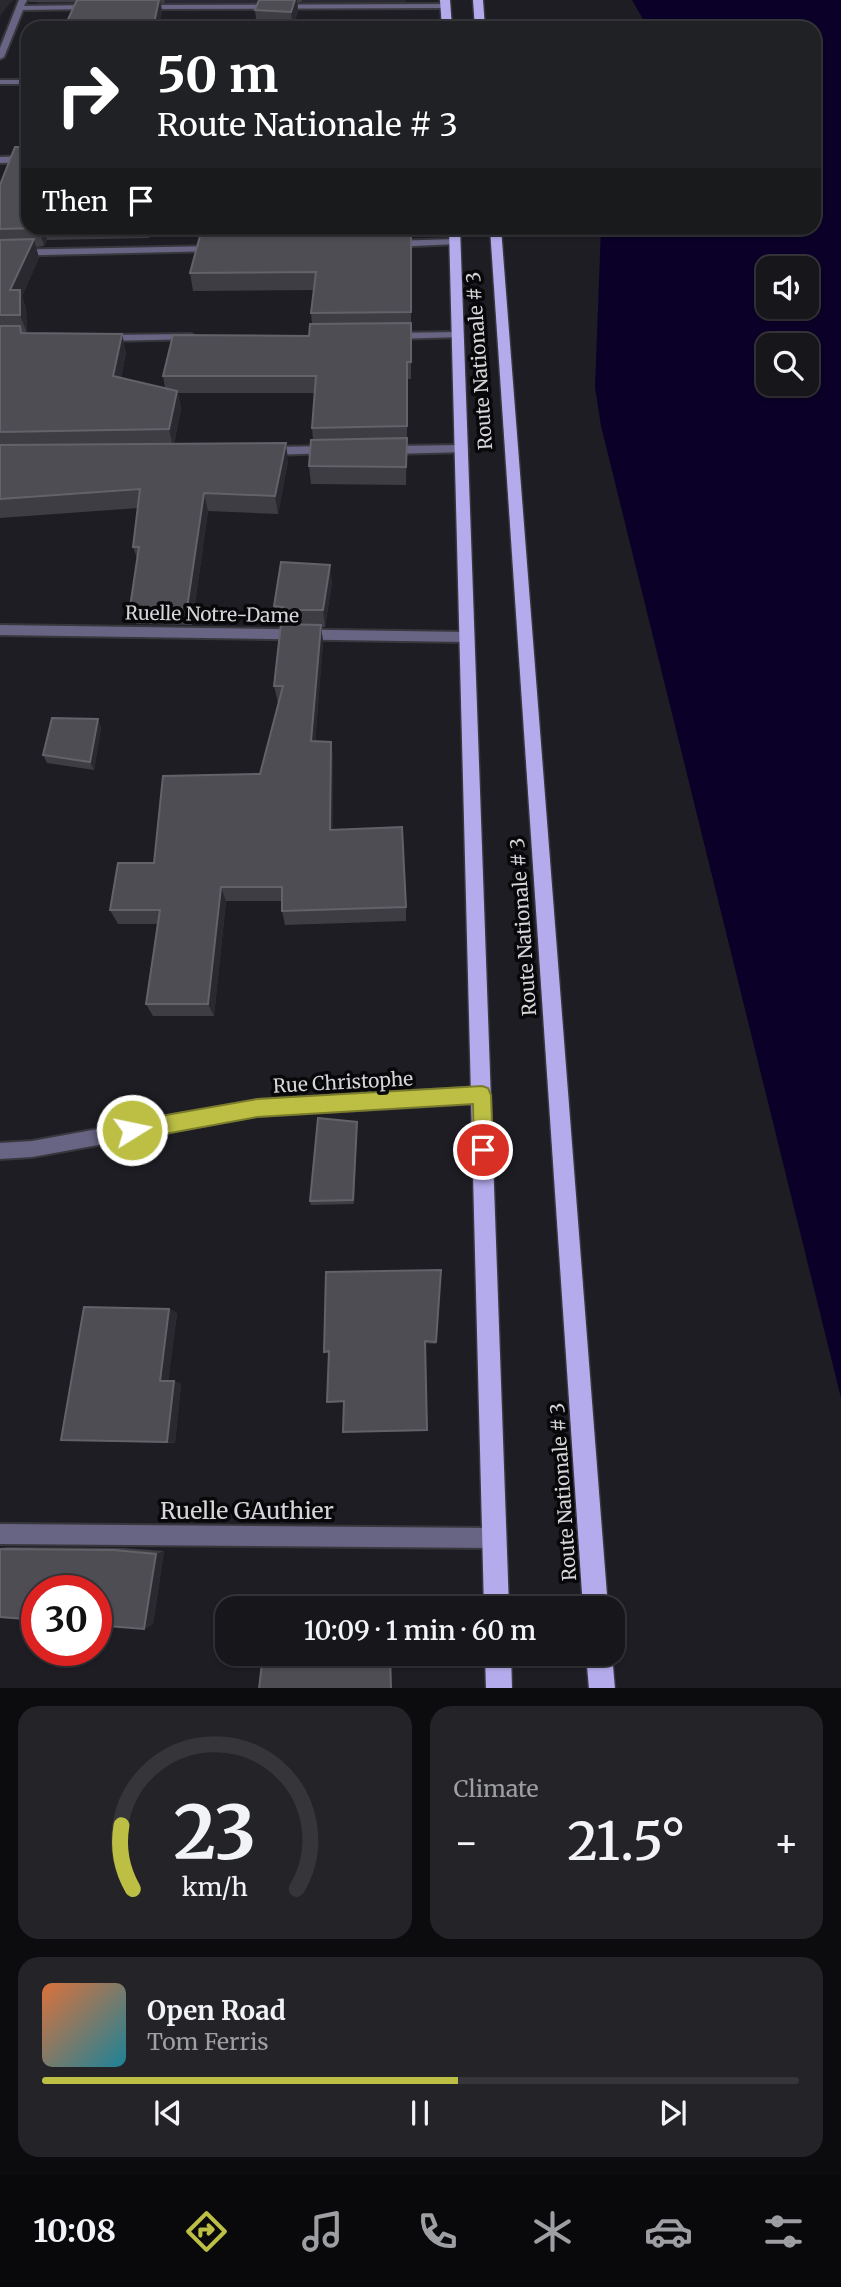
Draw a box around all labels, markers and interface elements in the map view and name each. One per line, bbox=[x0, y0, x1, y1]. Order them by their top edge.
text: 50 m bbox=[157, 44, 278, 105]
icon: right bbox=[42, 49, 133, 140]
text: Route Nationale # 3 bbox=[157, 105, 458, 145]
icon: arrive bbox=[122, 182, 160, 220]
text: Then bbox=[42, 185, 108, 218]
map controls bbox=[756, 256, 819, 396]
button: sound bbox=[756, 256, 819, 319]
street label: Route Nationale # 3 bbox=[461, 271, 497, 451]
button: search bbox=[756, 333, 819, 396]
street label: Ruelle Notre-Dame bbox=[125, 600, 299, 628]
street label: Route Nationale # 3 bbox=[505, 837, 541, 1017]
street label: Rue Christophe bbox=[272, 1066, 414, 1098]
position arrow bbox=[95, 1093, 169, 1167]
pin bbox=[453, 1120, 513, 1180]
icon: arrive bbox=[464, 1131, 502, 1169]
street label: Route Nationale # 3 bbox=[545, 1402, 581, 1582]
street label: Ruelle GAuthier bbox=[160, 1496, 334, 1525]
speed limit sign: 30 bbox=[21, 1575, 112, 1666]
text: 10:09 · 1 min · 60 m bbox=[304, 1614, 536, 1647]
text: Climate bbox=[454, 1774, 539, 1803]
text: 23 bbox=[173, 1787, 256, 1879]
text: 21.5° bbox=[567, 1809, 685, 1874]
text: − bbox=[454, 1819, 479, 1866]
text: + bbox=[774, 1819, 799, 1866]
text: km/h bbox=[182, 1870, 248, 1902]
text: Open Road bbox=[147, 1994, 286, 2027]
text: Tom Ferris bbox=[147, 2027, 269, 2056]
icon: previous bbox=[149, 2094, 187, 2132]
icon: pause bbox=[401, 2094, 439, 2132]
icon: next bbox=[654, 2094, 692, 2132]
icon: directions bbox=[182, 2207, 231, 2256]
icon: music bbox=[298, 2207, 347, 2256]
icon: phone bbox=[413, 2207, 462, 2256]
icon: climate bbox=[528, 2207, 577, 2256]
icon: car bbox=[644, 2207, 693, 2256]
icon: filters bbox=[759, 2207, 808, 2256]
text: 10:08 bbox=[33, 2211, 116, 2251]

